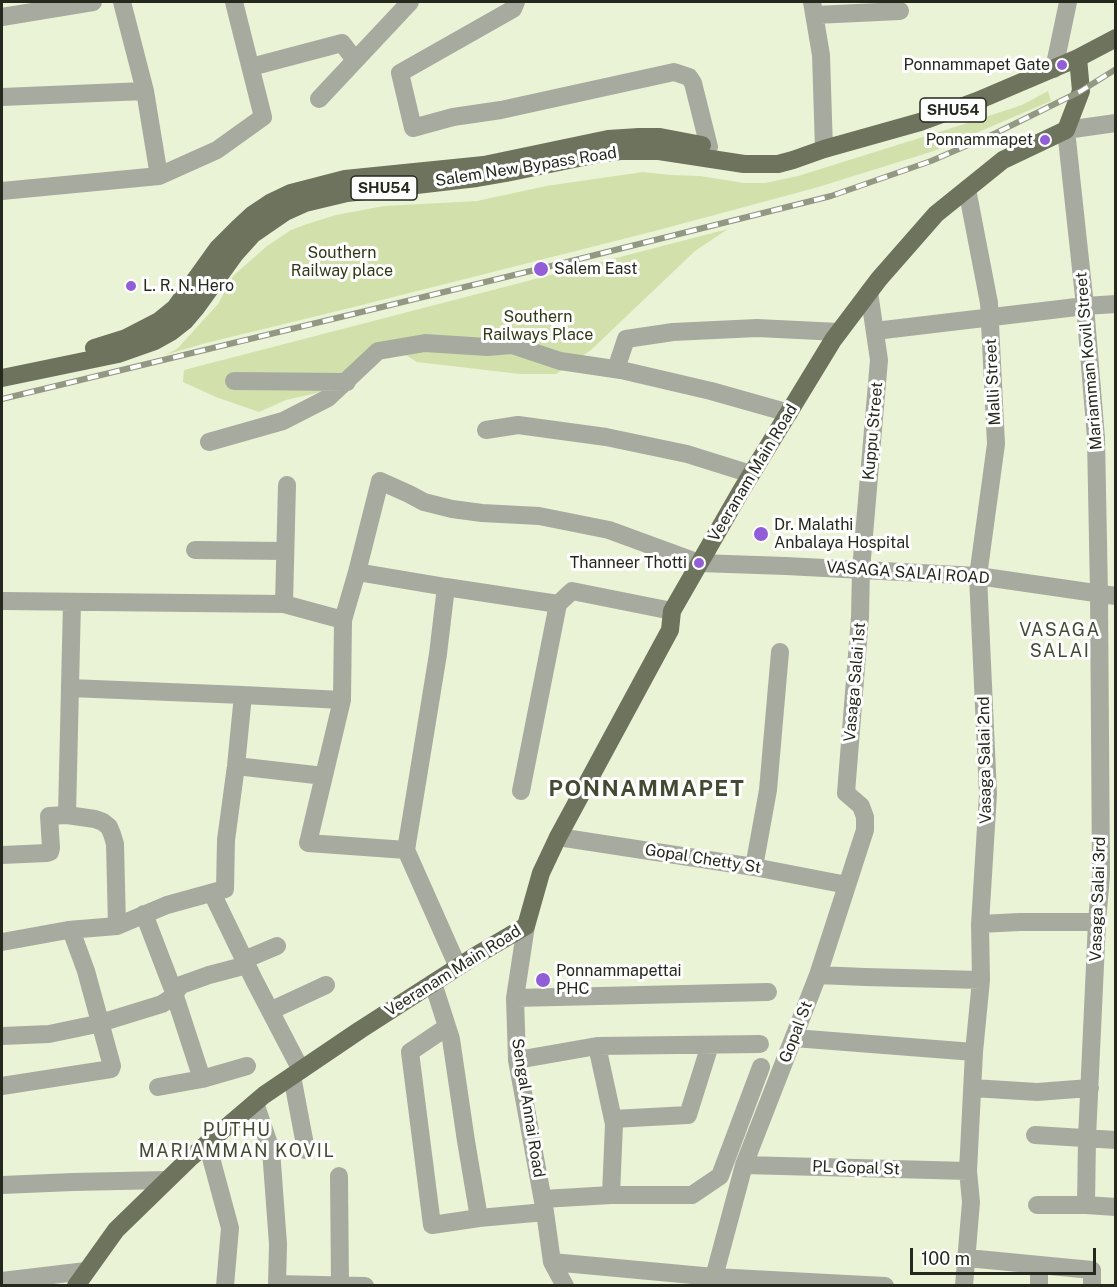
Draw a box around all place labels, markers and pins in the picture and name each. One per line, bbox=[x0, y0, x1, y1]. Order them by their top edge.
place label: Ponnammapet Gate bbox=[903, 55, 1050, 75]
marker: Ponnammapet Gate bbox=[1055, 58, 1069, 72]
place label: Ponnammapet bbox=[926, 130, 1033, 150]
marker: Ponnammapet bbox=[1038, 133, 1052, 147]
place label: Salem East bbox=[554, 259, 637, 279]
marker: Salem East bbox=[532, 260, 550, 278]
place label: L. R. N. Hero bbox=[143, 276, 234, 296]
marker: L. R. N. Hero bbox=[124, 279, 138, 293]
place label: Dr. Malathi Anbalaya Hospital bbox=[774, 515, 910, 553]
marker: Dr. Malathi Anbalaya Hospital bbox=[752, 525, 770, 543]
place label: Thanneer Thotti bbox=[570, 553, 687, 573]
marker: Thanneer Thotti bbox=[692, 556, 706, 570]
place label: Ponnammapettai PHC bbox=[556, 961, 682, 999]
marker: Ponnammapettai PHC bbox=[534, 971, 552, 989]

